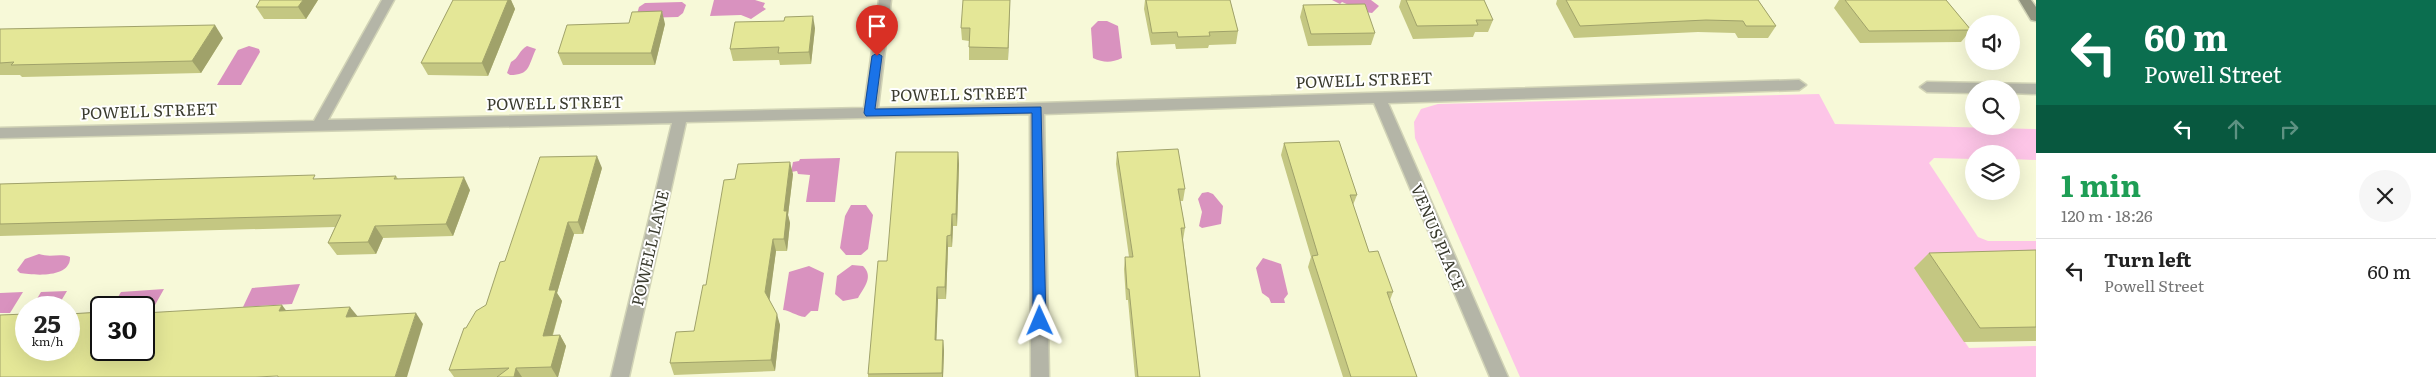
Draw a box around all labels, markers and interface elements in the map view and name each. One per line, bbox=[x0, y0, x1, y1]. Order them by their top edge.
pin bbox=[856, 5, 898, 56]
text: 60 m bbox=[2144, 10, 2228, 62]
icon: arrive bbox=[863, 12, 891, 40]
map controls bbox=[1965, 15, 2020, 200]
button: sound bbox=[1965, 15, 2020, 70]
icon: left bbox=[2061, 20, 2126, 85]
text: Powell Street bbox=[2144, 57, 2282, 90]
street label: POWELL STREET bbox=[1295, 65, 1433, 93]
street label: POWELL STREET bbox=[890, 80, 1028, 106]
button: search bbox=[1965, 80, 2020, 135]
street label: POWELL STREET bbox=[486, 89, 624, 115]
street label: POWELL STREET bbox=[80, 96, 218, 124]
icon: left bbox=[2169, 115, 2197, 143]
icon: ahead bbox=[2222, 115, 2250, 143]
icon: right bbox=[2275, 115, 2303, 143]
button: layers bbox=[1965, 145, 2020, 200]
text: 1 min bbox=[2061, 162, 2141, 206]
button: close bbox=[2359, 170, 2411, 222]
street label: VENUS PLACE bbox=[1406, 180, 1472, 294]
street label: POWELL LANE bbox=[624, 187, 674, 308]
text: 120 m · 18:26 bbox=[2061, 203, 2153, 227]
text: Turn left bbox=[2104, 245, 2191, 273]
icon: left bbox=[2061, 257, 2089, 285]
text: 60 m bbox=[2368, 257, 2411, 285]
text: Powell Street bbox=[2104, 273, 2204, 297]
position arrow bbox=[1013, 294, 1065, 346]
speed limit sign: 30 bbox=[90, 296, 155, 361]
text: 25 bbox=[34, 304, 61, 341]
text: km/h bbox=[32, 332, 63, 350]

